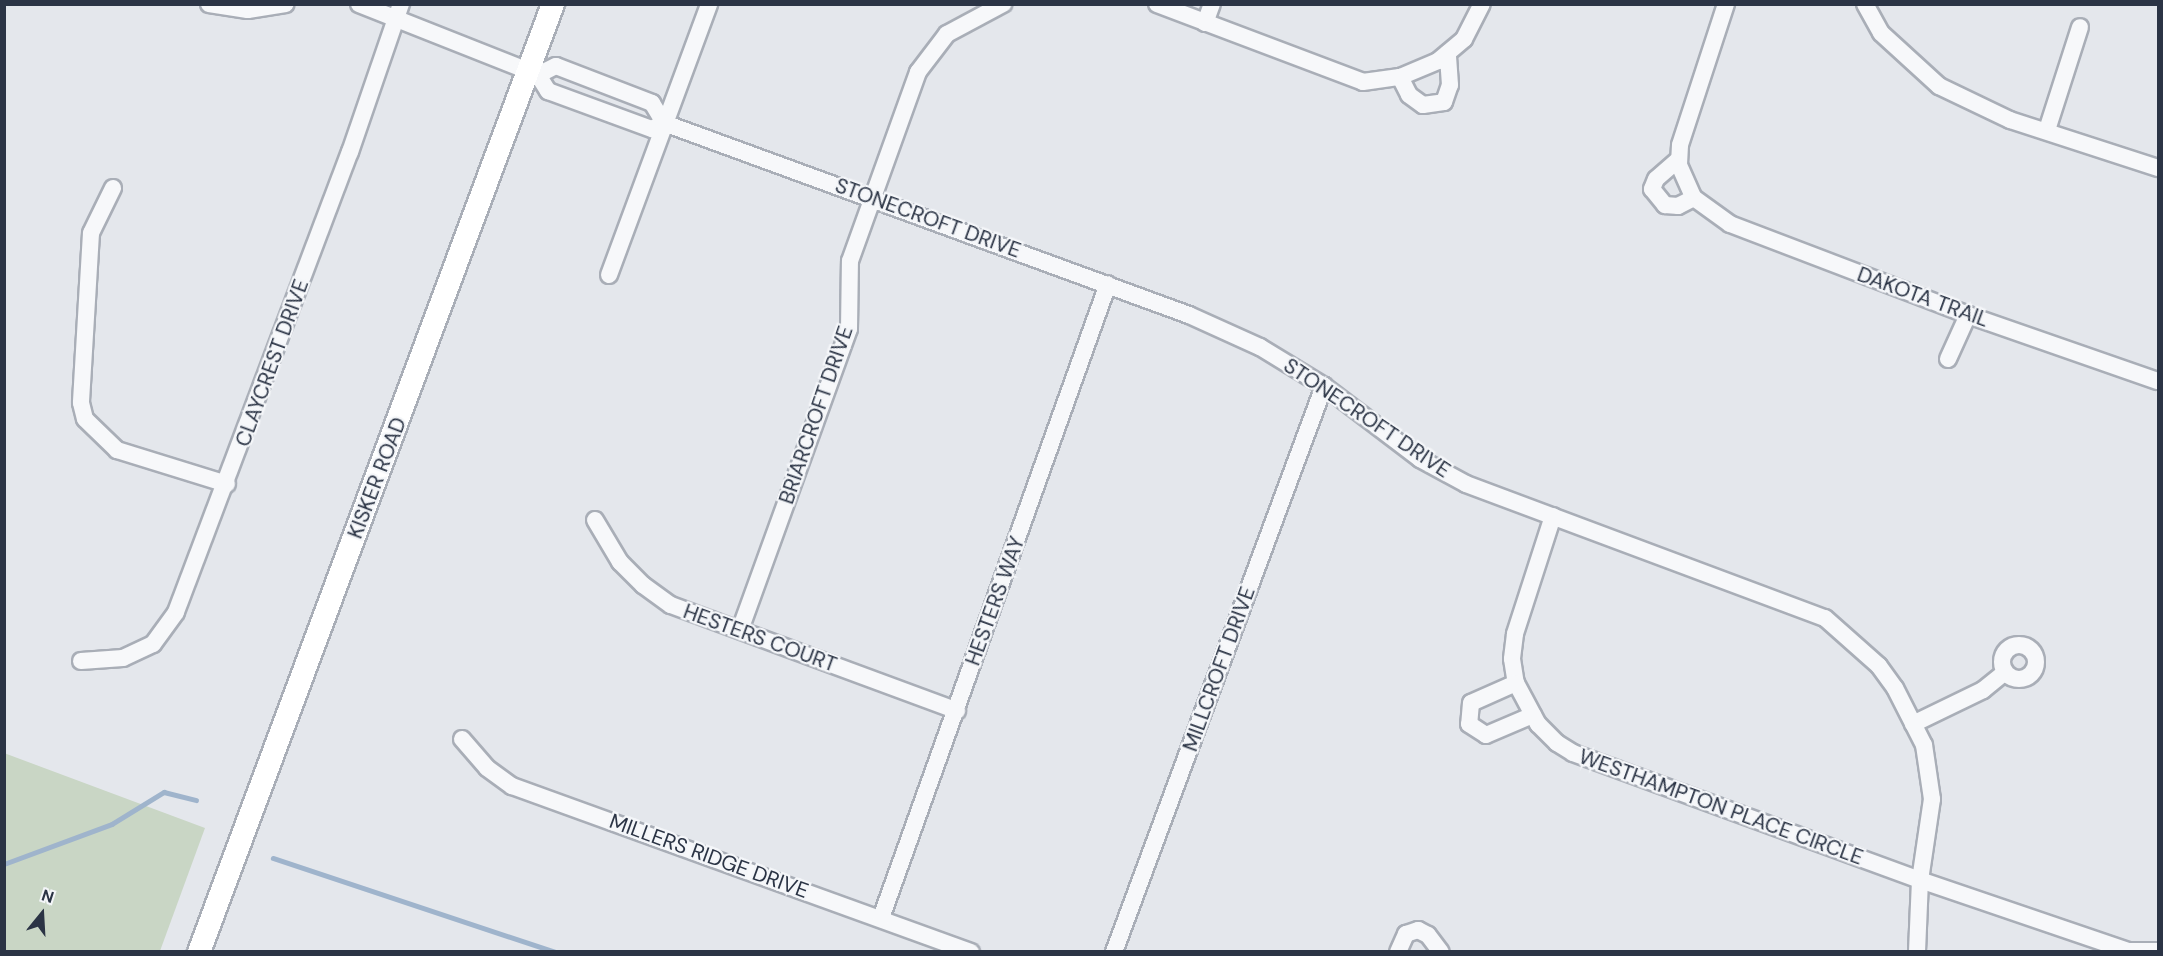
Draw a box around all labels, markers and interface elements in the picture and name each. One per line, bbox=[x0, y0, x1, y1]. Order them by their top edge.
street label: STONECROFT DRIVE bbox=[832, 173, 1024, 263]
street label: DAKOTA TRAIL bbox=[1854, 262, 1992, 332]
street label: CLAYCREST DRIVE bbox=[230, 276, 314, 450]
street label: BRIARCROFT DRIVE bbox=[774, 323, 858, 507]
street label: STONECROFT DRIVE bbox=[1279, 353, 1455, 483]
street label: KISKER ROAD bbox=[342, 414, 412, 542]
street label: HESTERS WAY bbox=[960, 533, 1030, 669]
street label: MILLCROFT DRIVE bbox=[1177, 583, 1261, 755]
street label: HESTERS COURT bbox=[680, 599, 840, 677]
street label: WESTHAMPTON PLACE CIRCLE bbox=[1575, 744, 1867, 870]
street label: MILLERS RIDGE DRIVE bbox=[606, 808, 812, 904]
north arrow bbox=[12, 884, 72, 944]
text: N bbox=[39, 885, 57, 908]

